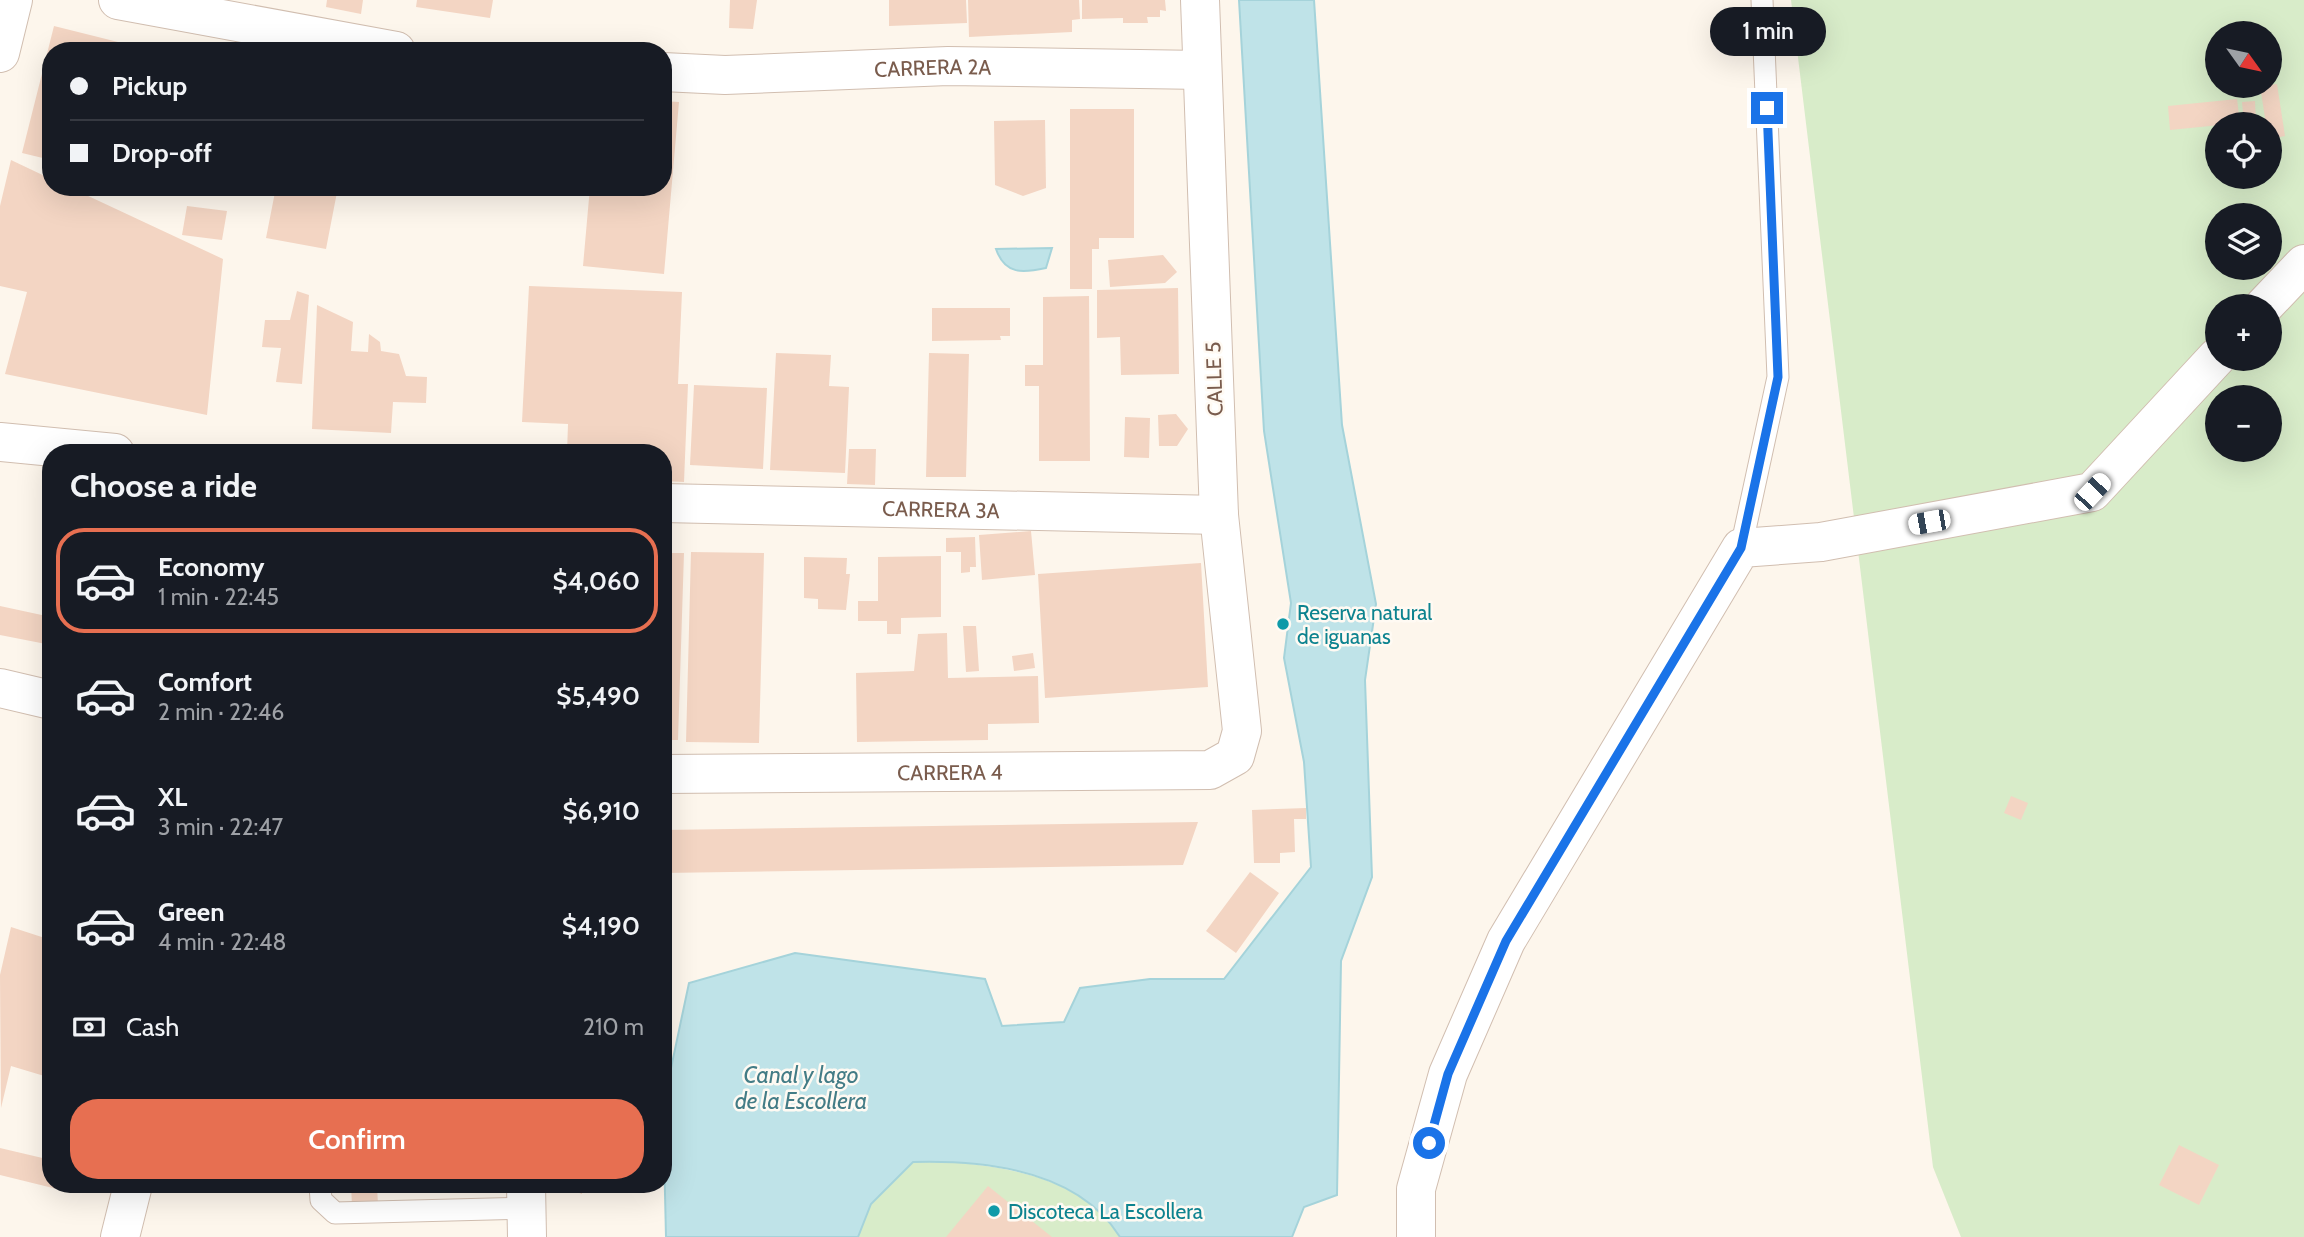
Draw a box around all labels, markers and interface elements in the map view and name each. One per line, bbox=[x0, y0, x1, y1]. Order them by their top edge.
callout: 1 min bbox=[1709, 7, 1825, 56]
text: 1 min bbox=[1742, 17, 1794, 45]
north arrow bbox=[2205, 21, 2282, 98]
map controls bbox=[2205, 21, 2282, 462]
street label: CARRERA 2A bbox=[874, 53, 992, 81]
text: Pickup bbox=[112, 70, 187, 102]
route end bbox=[1751, 92, 1783, 124]
button: locate bbox=[2205, 112, 2282, 189]
text: Drop-off bbox=[112, 137, 212, 169]
button: layers bbox=[2205, 203, 2282, 280]
button: + bbox=[2205, 294, 2282, 371]
street label: CALLE 5 bbox=[1200, 341, 1228, 417]
button: − bbox=[2205, 385, 2282, 462]
text: Choose a ride bbox=[70, 466, 257, 505]
car bbox=[2070, 469, 2115, 515]
street label: CARRERA 3A bbox=[882, 495, 1000, 523]
car bbox=[1907, 508, 1952, 536]
icon: car bbox=[74, 549, 137, 612]
text: Economy bbox=[158, 551, 264, 583]
text: $4,060 bbox=[553, 565, 640, 597]
text: 1 min · 22:45 bbox=[158, 583, 279, 611]
place label: Reserva natural de iguanas bbox=[1297, 600, 1432, 649]
marker: Reserva natural de iguanas bbox=[1275, 616, 1291, 632]
icon: car bbox=[74, 664, 137, 727]
text: Comfort bbox=[158, 666, 252, 698]
text: $5,490 bbox=[556, 680, 640, 712]
text: 2 min · 22:46 bbox=[158, 698, 284, 726]
street label: CARRERA 4 bbox=[897, 759, 1003, 785]
icon: car bbox=[74, 779, 137, 842]
text: XL bbox=[158, 781, 187, 813]
text: $6,910 bbox=[562, 795, 640, 827]
text: 3 min · 22:47 bbox=[158, 813, 283, 841]
icon: car bbox=[74, 894, 137, 957]
text: Green bbox=[158, 896, 225, 928]
text: $4,190 bbox=[562, 910, 640, 942]
text: 4 min · 22:48 bbox=[158, 928, 286, 956]
icon: cash bbox=[70, 1008, 108, 1046]
text: Cash bbox=[126, 1011, 179, 1043]
text: 210 m bbox=[583, 1013, 644, 1041]
water label: Canal y lago de la Escollera bbox=[735, 1061, 867, 1115]
button: Confirm bbox=[70, 1099, 644, 1179]
route start bbox=[1413, 1127, 1445, 1159]
place label: Discoteca La Escollera bbox=[1008, 1199, 1203, 1224]
marker: Discoteca La Escollera bbox=[986, 1203, 1002, 1219]

